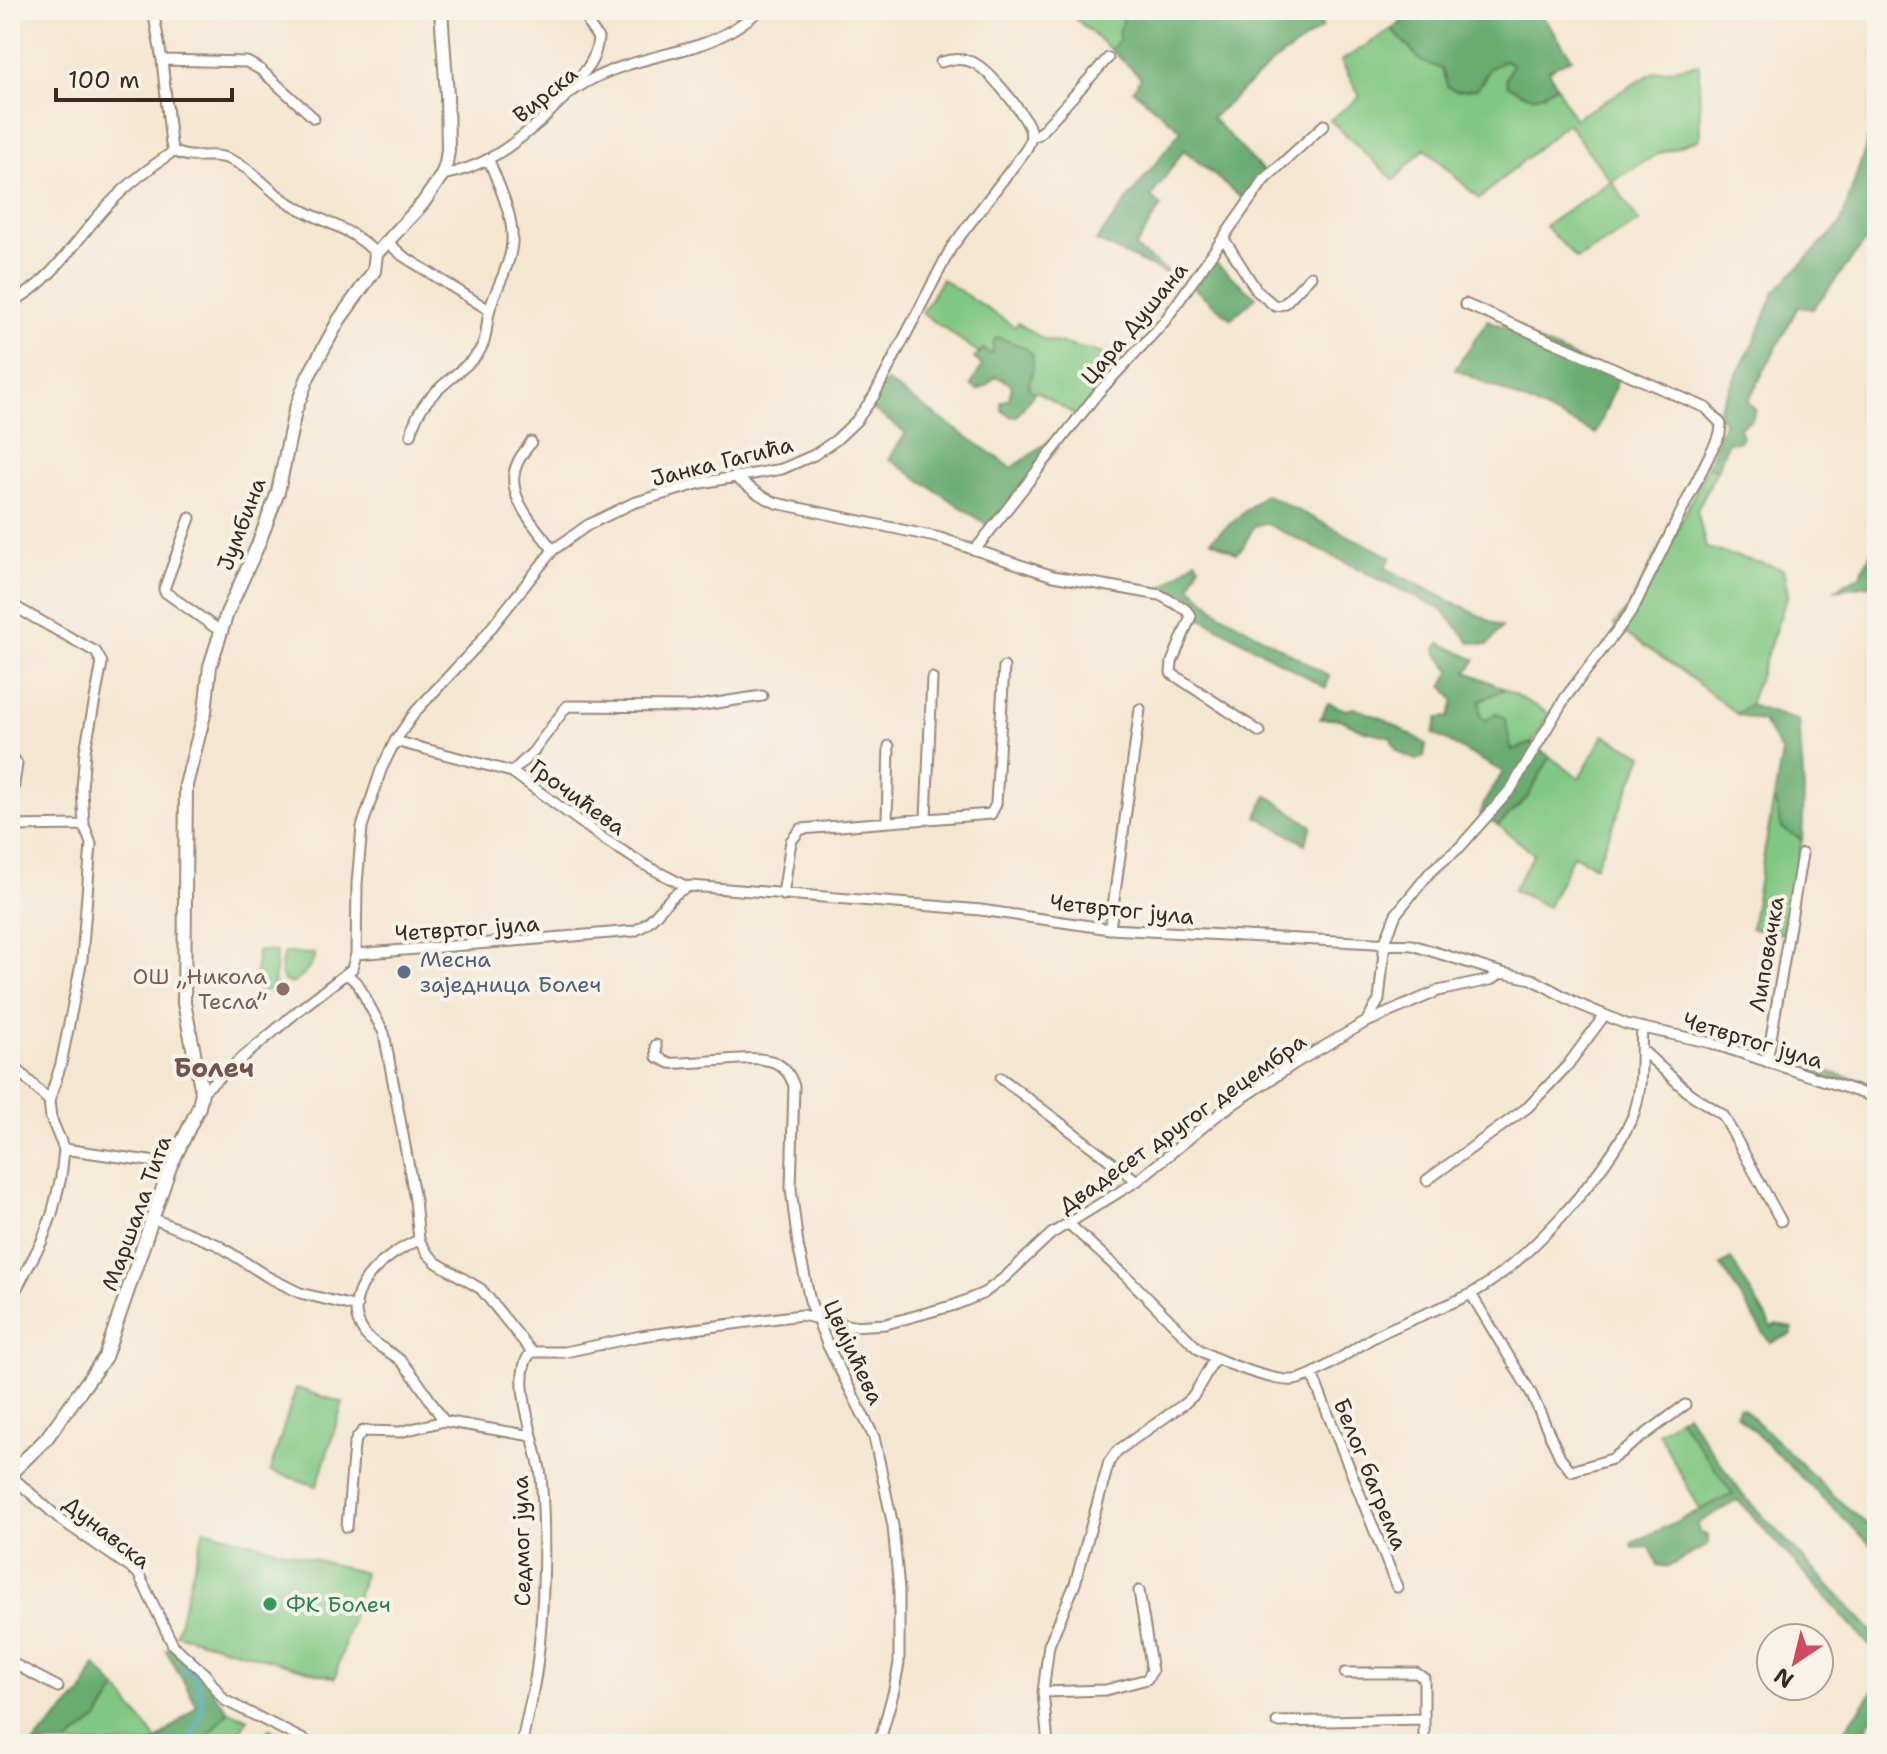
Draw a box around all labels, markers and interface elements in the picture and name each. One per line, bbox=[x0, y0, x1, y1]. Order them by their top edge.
scale bar bbox=[56, 52, 232, 102]
street label: Вирска bbox=[507, 59, 584, 129]
text: 100 m bbox=[68, 64, 140, 96]
street label: Цара Душана bbox=[1075, 256, 1194, 391]
street label: Јанка Гагића bbox=[648, 430, 796, 493]
street label: Јумбина bbox=[211, 473, 272, 575]
street label: Грочићева bbox=[524, 753, 632, 842]
street label: Четвртог јула bbox=[1048, 887, 1196, 932]
street label: Липовачка bbox=[1742, 894, 1791, 1014]
street label: Четвртог јула bbox=[394, 909, 541, 948]
place label: Месна заједница Болеч bbox=[420, 945, 601, 999]
place label: ОШ „Никола Тесла” bbox=[133, 962, 267, 1016]
marker: Месна заједница Болеч bbox=[395, 963, 413, 981]
marker: ОШ „Никола Тесла” bbox=[274, 980, 292, 998]
street label: Четвртог јула bbox=[1679, 1005, 1827, 1076]
street label: Двадесет другог децембра bbox=[1053, 1027, 1312, 1220]
district label: Болеч bbox=[174, 1050, 254, 1085]
street label: Маршала Тита bbox=[95, 1131, 178, 1295]
street label: Цвијићева bbox=[817, 1295, 891, 1410]
street label: Белог багрема bbox=[1327, 1394, 1414, 1555]
street label: Седмог јула bbox=[506, 1475, 537, 1607]
street label: Дунавска bbox=[57, 1489, 156, 1576]
place label: ФК Болеч bbox=[286, 1590, 391, 1619]
marker: ФК Болеч bbox=[261, 1595, 279, 1613]
north arrow bbox=[1755, 1622, 1835, 1702]
text: N bbox=[1768, 1661, 1799, 1695]

